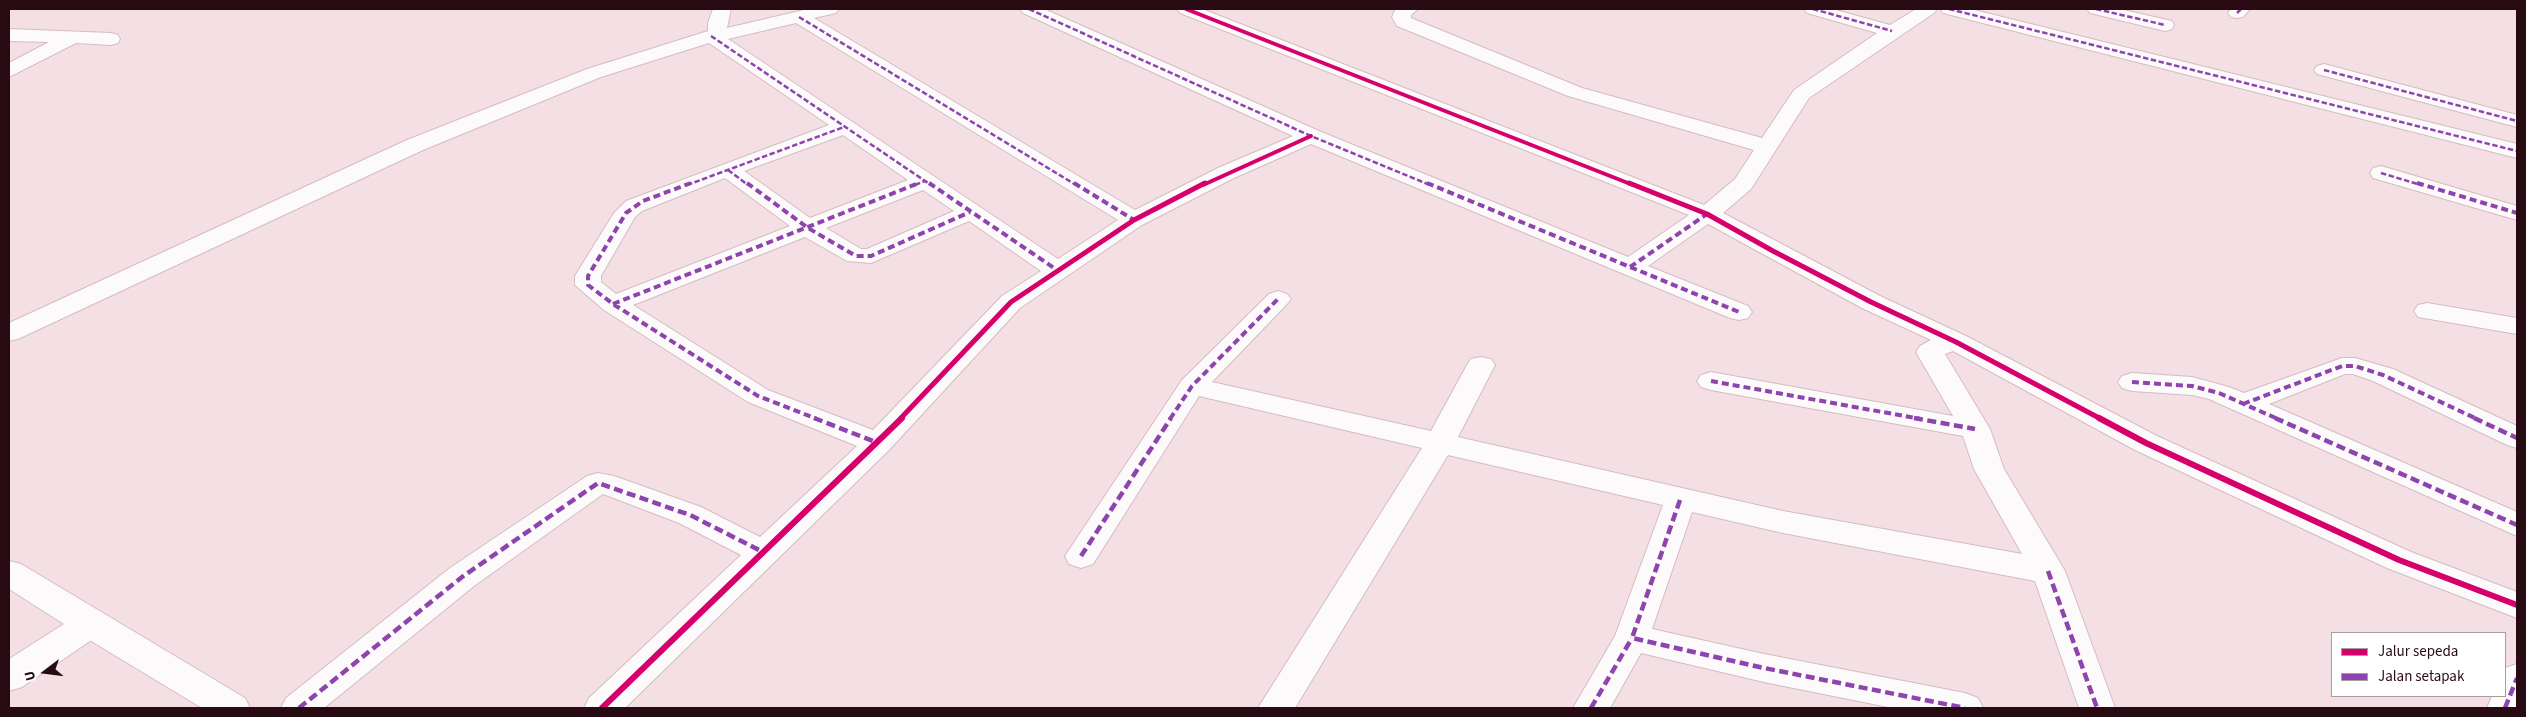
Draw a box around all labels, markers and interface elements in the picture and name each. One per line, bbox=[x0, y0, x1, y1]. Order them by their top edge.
legend bbox=[2331, 632, 2506, 697]
text: Jalur sepeda bbox=[2378, 641, 2458, 662]
north arrow bbox=[20, 647, 70, 697]
text: Jalan setapak bbox=[2378, 666, 2464, 687]
text: U bbox=[20, 669, 41, 683]

